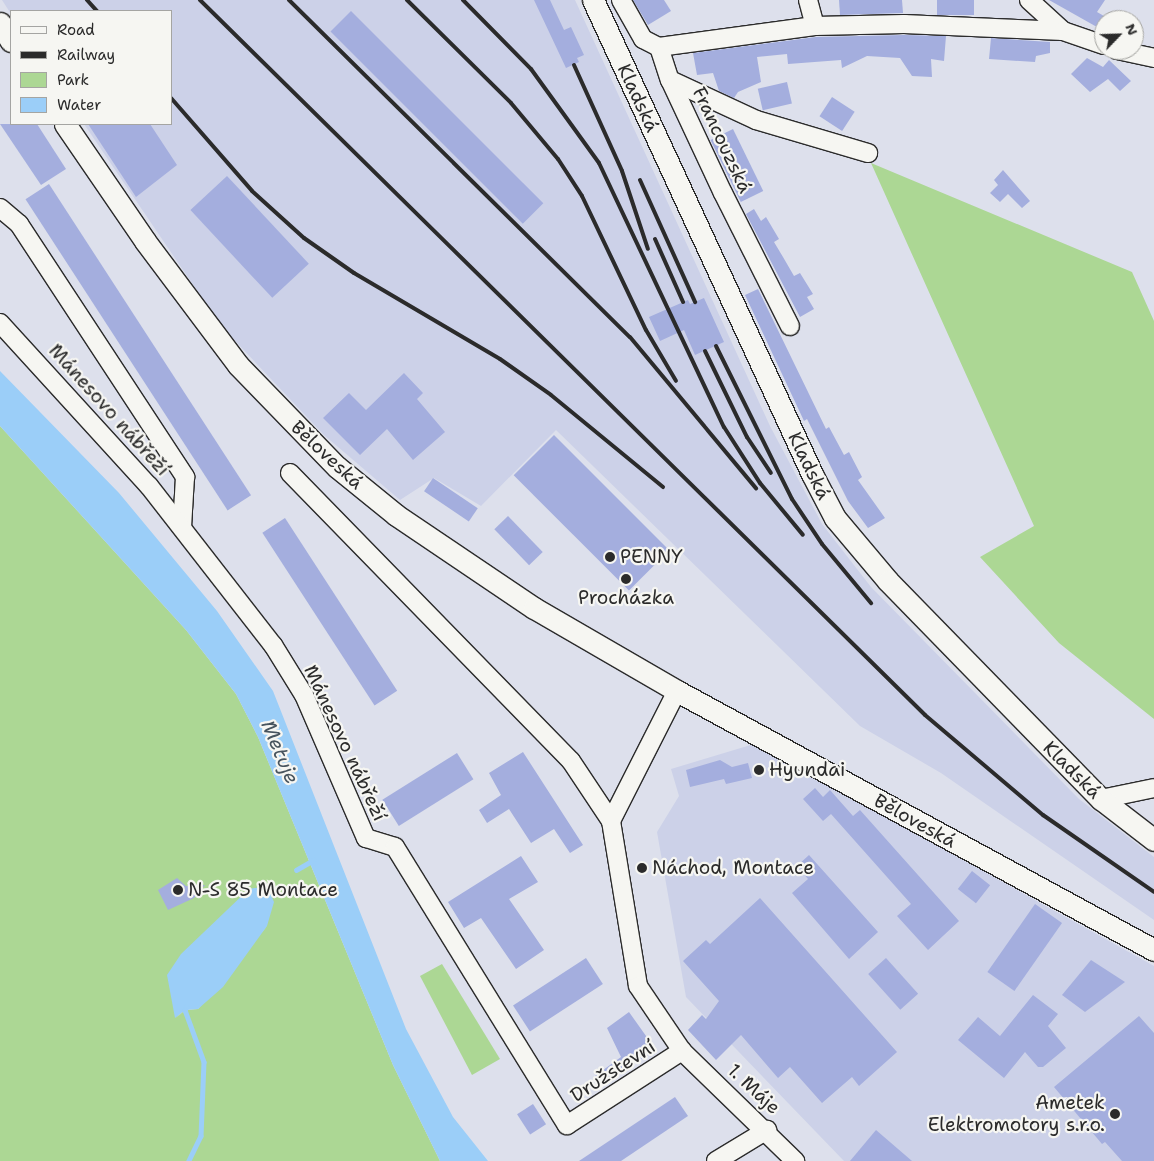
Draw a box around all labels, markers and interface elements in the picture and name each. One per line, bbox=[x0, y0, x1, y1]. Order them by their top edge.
legend bbox=[10, 10, 172, 125]
north arrow bbox=[1094, 10, 1144, 60]
text: Road bbox=[57, 20, 95, 40]
text: N bbox=[1121, 21, 1142, 38]
text: Railway bbox=[57, 45, 115, 65]
street label: Kladská bbox=[612, 60, 664, 136]
text: Park bbox=[57, 70, 89, 90]
street label: Francouzská bbox=[687, 83, 757, 197]
text: Water bbox=[57, 95, 101, 115]
street label: Mánesovo nábřeží bbox=[44, 339, 174, 481]
street label: Běloveská bbox=[286, 416, 368, 494]
street label: Kladská bbox=[783, 428, 835, 504]
place label: PENNY bbox=[620, 546, 683, 568]
marker: PENNY bbox=[604, 551, 616, 563]
marker: Procházka bbox=[620, 573, 632, 585]
place label: Procházka bbox=[578, 587, 674, 609]
street label: Mánesovo nábřeží bbox=[299, 661, 391, 825]
water label: Metuje bbox=[256, 717, 304, 787]
street label: Kladská bbox=[1038, 736, 1106, 804]
place label: Hyundai bbox=[769, 759, 845, 781]
marker: Hyundai bbox=[753, 764, 765, 776]
street label: Běloveská bbox=[870, 789, 960, 853]
place label: Náchod, Montace bbox=[652, 857, 814, 879]
marker: Náchod, Montace bbox=[636, 862, 648, 874]
place label: N-S 85 Montace bbox=[188, 879, 338, 901]
marker: N-S 85 Montace bbox=[172, 884, 184, 896]
street label: Družstevní bbox=[566, 1035, 660, 1107]
street label: 1. Máje bbox=[723, 1059, 785, 1119]
place label: Ametek Elektromotory s.r.o. bbox=[928, 1092, 1105, 1136]
marker: Ametek Elektromotory s.r.o. bbox=[1109, 1108, 1121, 1120]

